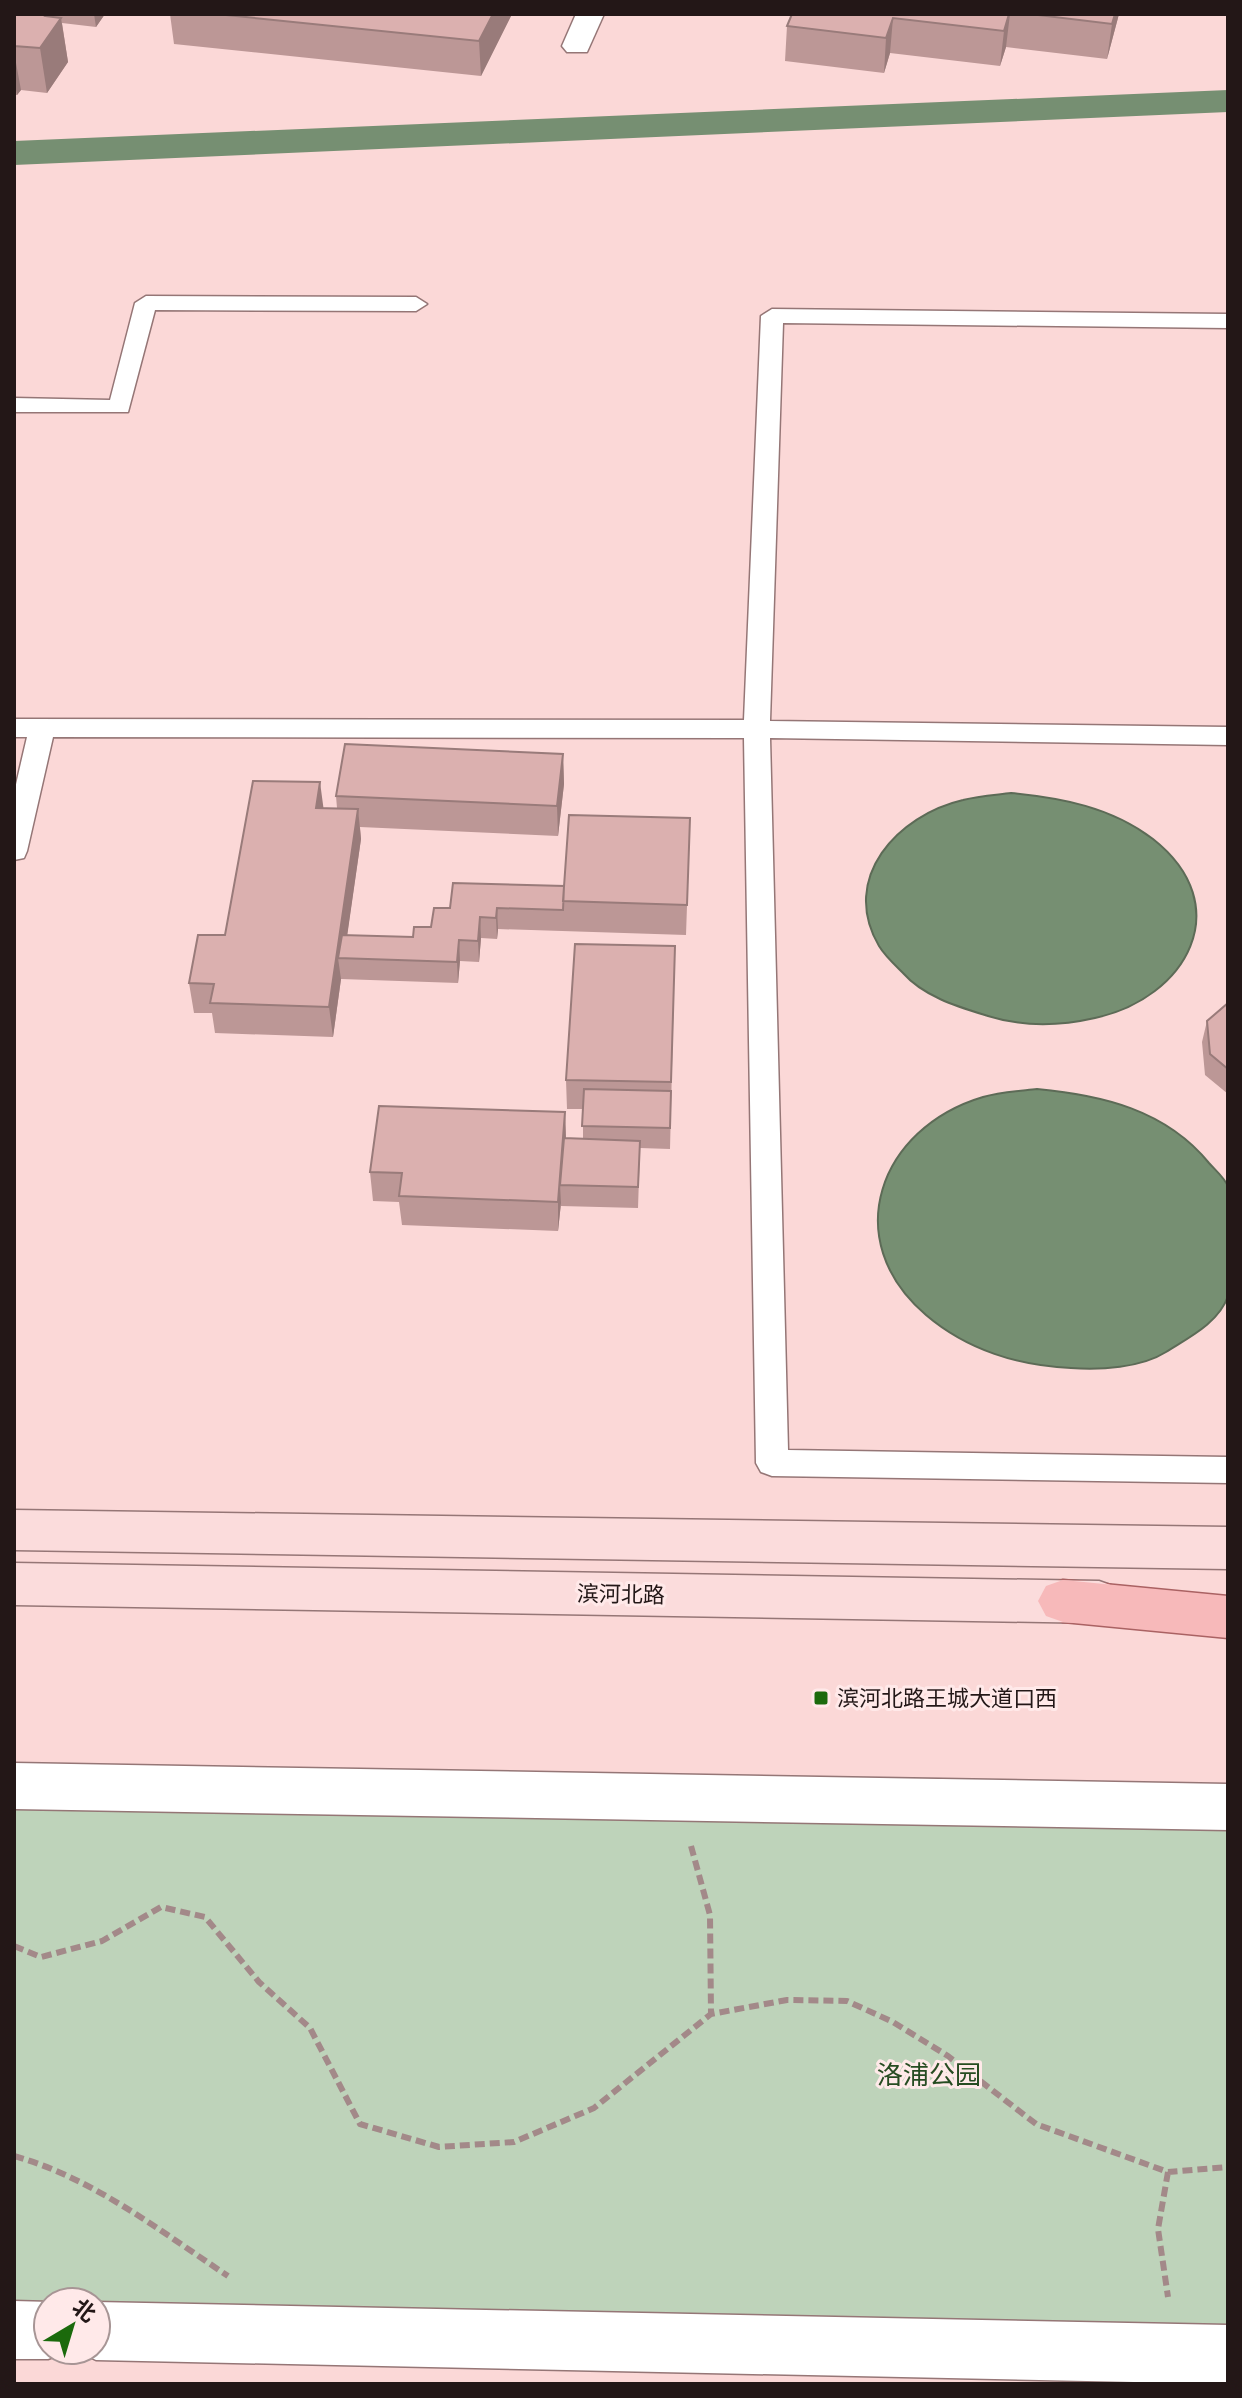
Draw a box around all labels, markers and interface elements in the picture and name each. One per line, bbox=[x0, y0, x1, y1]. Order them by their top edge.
street label: 滨河北路 bbox=[577, 1576, 665, 1612]
place label: 滨河北路王城大道口西 bbox=[837, 1681, 1057, 1715]
marker: 滨河北路王城大道口西 bbox=[812, 1689, 830, 1707]
park label: 洛浦公园 bbox=[877, 2055, 981, 2094]
north arrow bbox=[32, 2286, 112, 2366]
text: 北 bbox=[65, 2290, 103, 2330]

